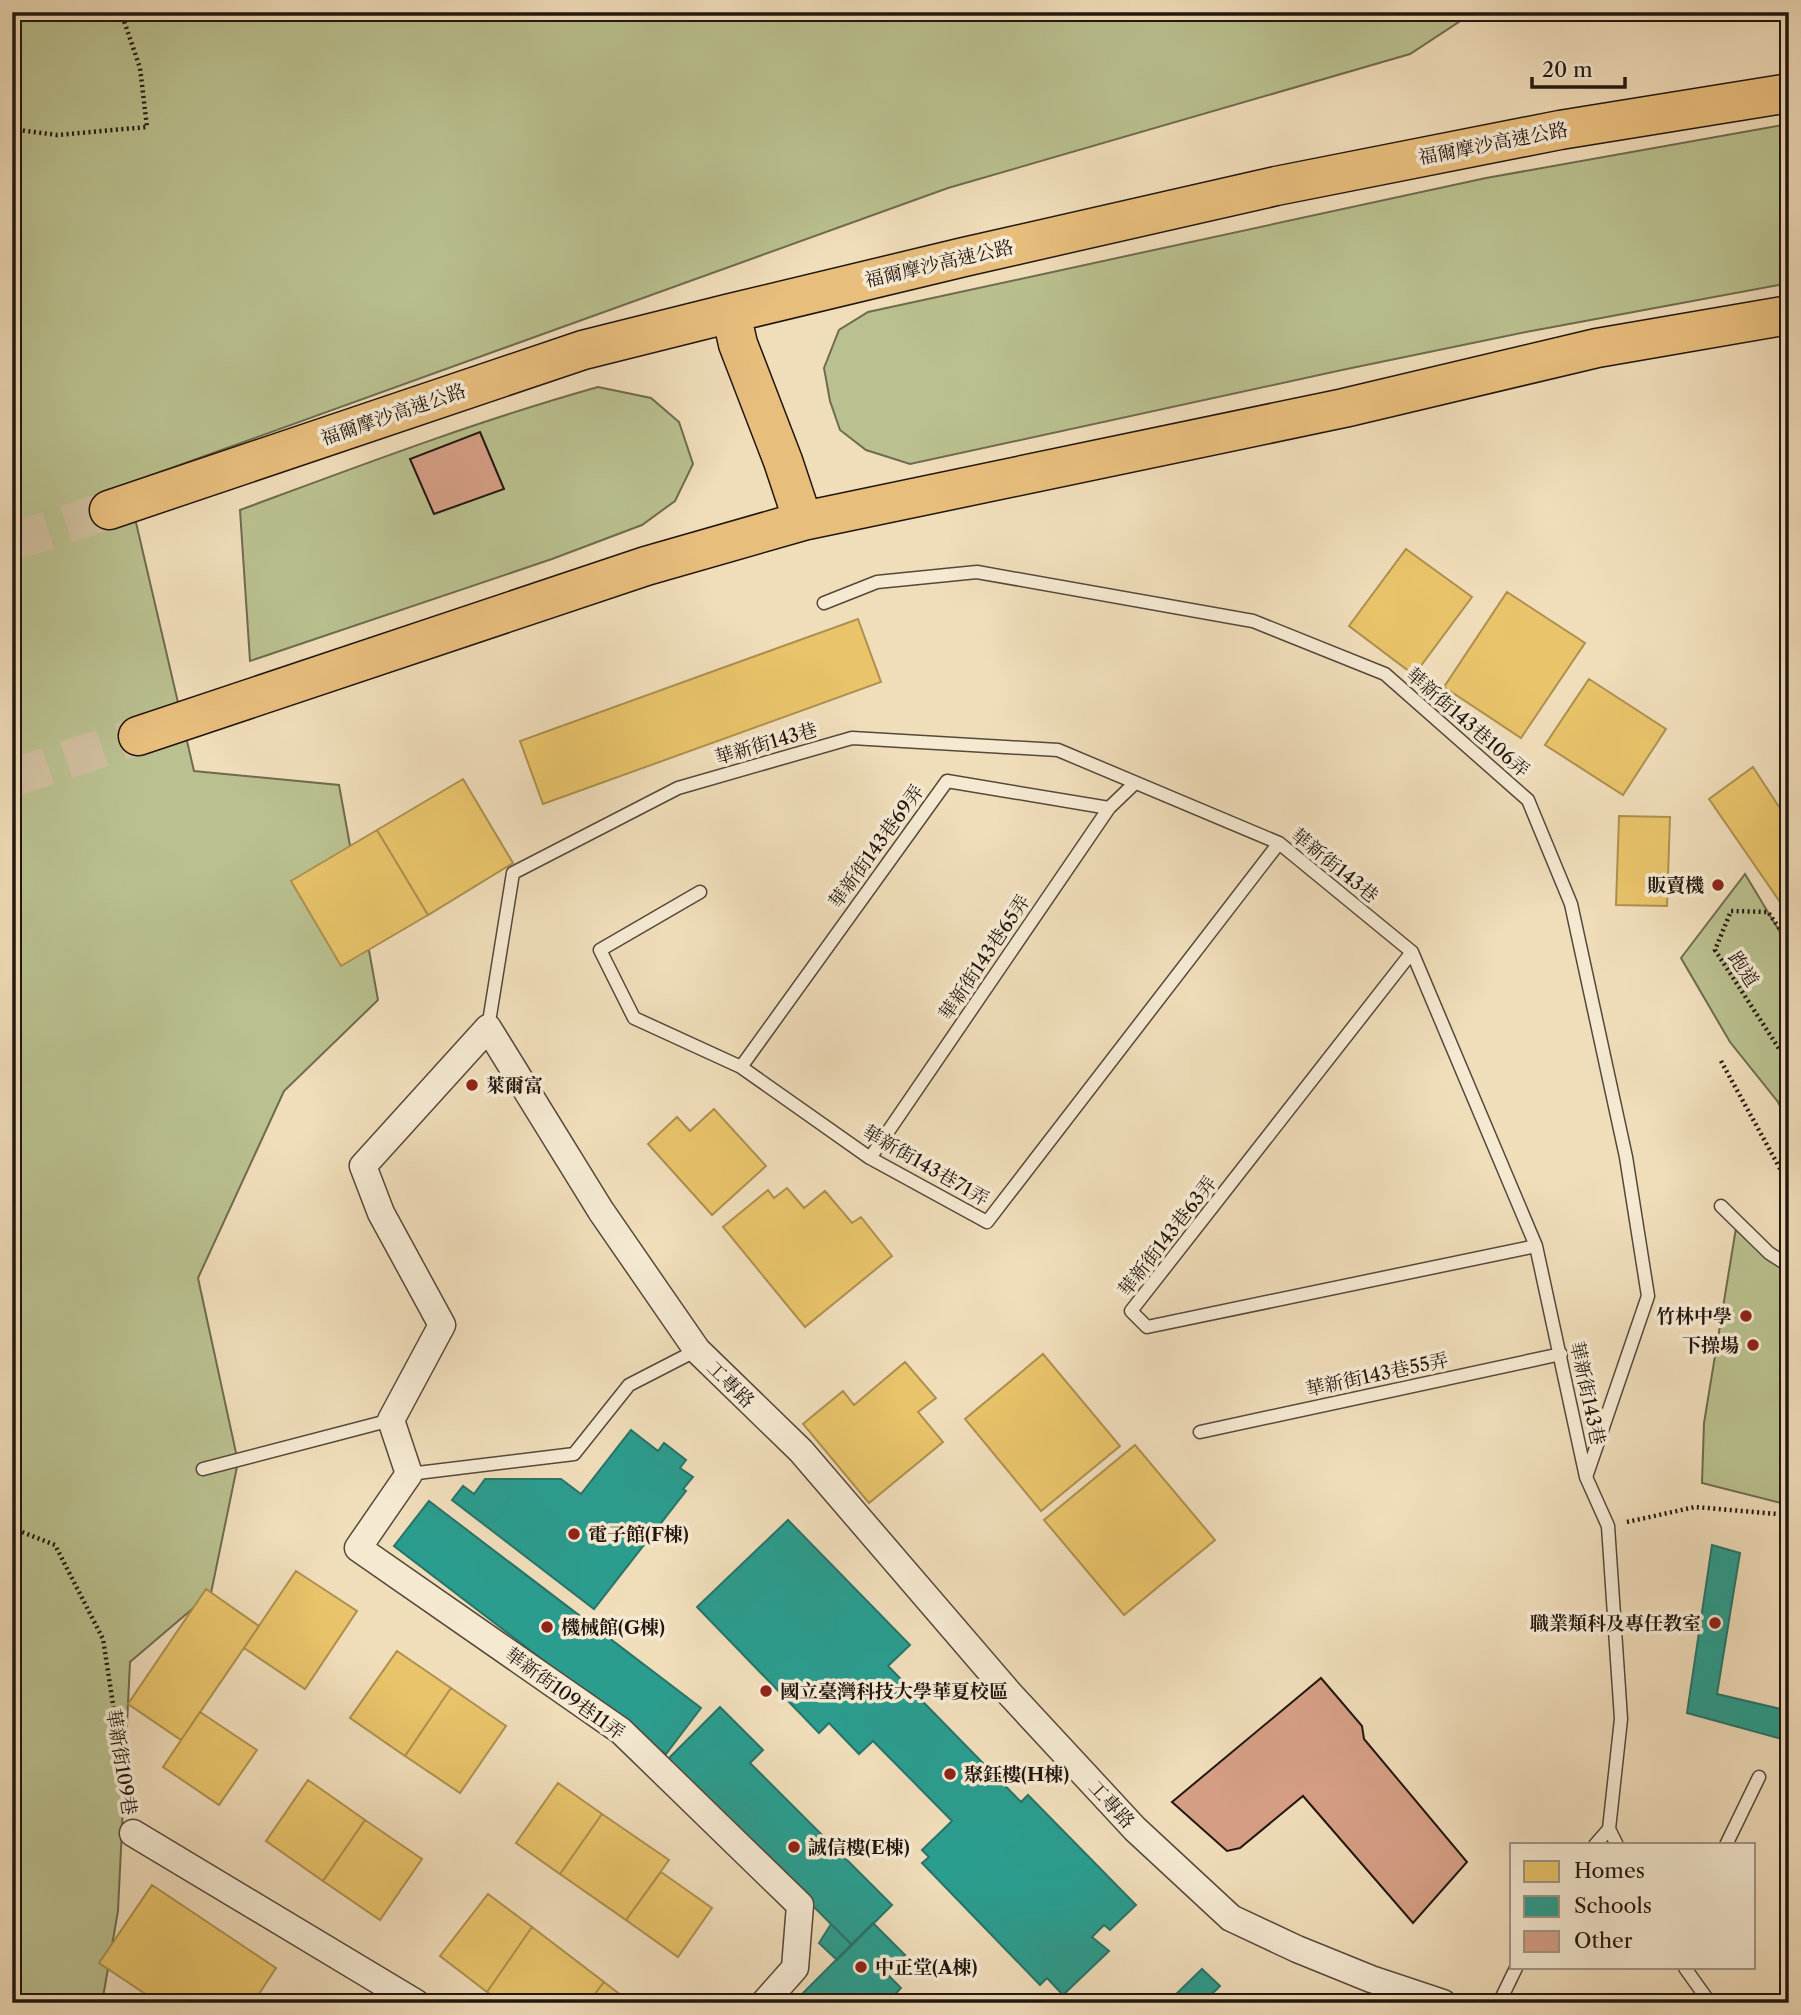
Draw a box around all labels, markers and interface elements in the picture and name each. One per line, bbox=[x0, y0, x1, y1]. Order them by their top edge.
scale bar bbox=[1532, 46, 1624, 90]
text: 20 m bbox=[1542, 57, 1593, 82]
street label: 福爾摩沙高速公路 bbox=[1416, 118, 1570, 169]
street label: 福爾摩沙高速公路 bbox=[862, 235, 1016, 292]
street label: 福爾摩沙高速公路 bbox=[318, 379, 469, 450]
street label: 華新街143巷106弄 bbox=[1401, 663, 1534, 782]
street label: 華新街143巷 bbox=[712, 718, 820, 769]
street label: 華新街143巷69弄 bbox=[824, 780, 929, 912]
street label: 華新街143巷 bbox=[1286, 823, 1383, 908]
place label: 販賣機 bbox=[1647, 874, 1704, 897]
marker: 販賣機 bbox=[1710, 877, 1726, 893]
street label: 華新街143巷65弄 bbox=[934, 890, 1035, 1024]
street label: 跑道 bbox=[1724, 947, 1764, 991]
place label: 萊爾富 bbox=[486, 1074, 543, 1097]
marker: 萊爾富 bbox=[464, 1077, 480, 1093]
street label: 華新街143巷71弄 bbox=[859, 1120, 993, 1211]
street label: 華新街143巷63弄 bbox=[1113, 1172, 1221, 1301]
place label: 竹林中學 bbox=[1656, 1305, 1732, 1328]
marker: 竹林中學 bbox=[1738, 1308, 1754, 1324]
place label: 下操場 bbox=[1682, 1334, 1739, 1357]
marker: 下操場 bbox=[1745, 1337, 1761, 1353]
street label: 華新街143巷 bbox=[1565, 1339, 1610, 1447]
street label: 華新街143巷55弄 bbox=[1304, 1348, 1450, 1401]
street label: 工專路 bbox=[702, 1356, 759, 1412]
place label: 電子館(F棟) bbox=[588, 1523, 689, 1546]
marker: 電子館(F棟) bbox=[566, 1526, 582, 1542]
place label: 職業類科及專任教室 bbox=[1530, 1612, 1701, 1635]
marker: 職業類科及專任教室 bbox=[1707, 1615, 1723, 1631]
place label: 機械館(G棟) bbox=[561, 1616, 665, 1639]
marker: 機械館(G棟) bbox=[539, 1619, 555, 1635]
street label: 華新街109巷11弄 bbox=[500, 1642, 629, 1744]
place label: 國立臺灣科技大學華夏校區 bbox=[780, 1680, 1008, 1703]
marker: 國立臺灣科技大學華夏校區 bbox=[758, 1683, 774, 1699]
street label: 華新街109巷 bbox=[102, 1707, 141, 1817]
place label: 聚鈺樓(H棟) bbox=[964, 1763, 1069, 1786]
marker: 聚鈺樓(H棟) bbox=[942, 1766, 958, 1782]
street label: 工專路 bbox=[1084, 1776, 1139, 1833]
place label: 誠信樓(E棟) bbox=[808, 1836, 910, 1859]
marker: 誠信樓(E棟) bbox=[786, 1839, 802, 1855]
legend bbox=[1510, 1843, 1756, 1969]
text: Homes bbox=[1574, 1858, 1645, 1883]
text: Schools bbox=[1574, 1893, 1652, 1918]
text: Other bbox=[1574, 1928, 1633, 1953]
place label: 中正堂(A棟) bbox=[875, 1956, 978, 1979]
marker: 中正堂(A棟) bbox=[853, 1959, 869, 1975]

